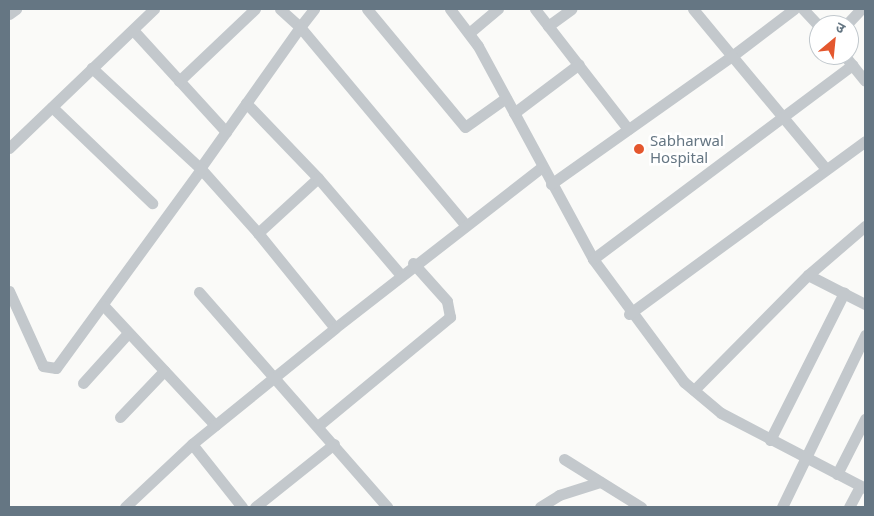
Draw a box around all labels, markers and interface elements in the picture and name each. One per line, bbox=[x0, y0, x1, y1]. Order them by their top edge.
north arrow bbox=[809, 15, 859, 65]
text: उ bbox=[833, 17, 849, 38]
place label: Sabharwal Hospital bbox=[650, 131, 724, 166]
marker: Sabharwal Hospital bbox=[632, 142, 646, 156]

